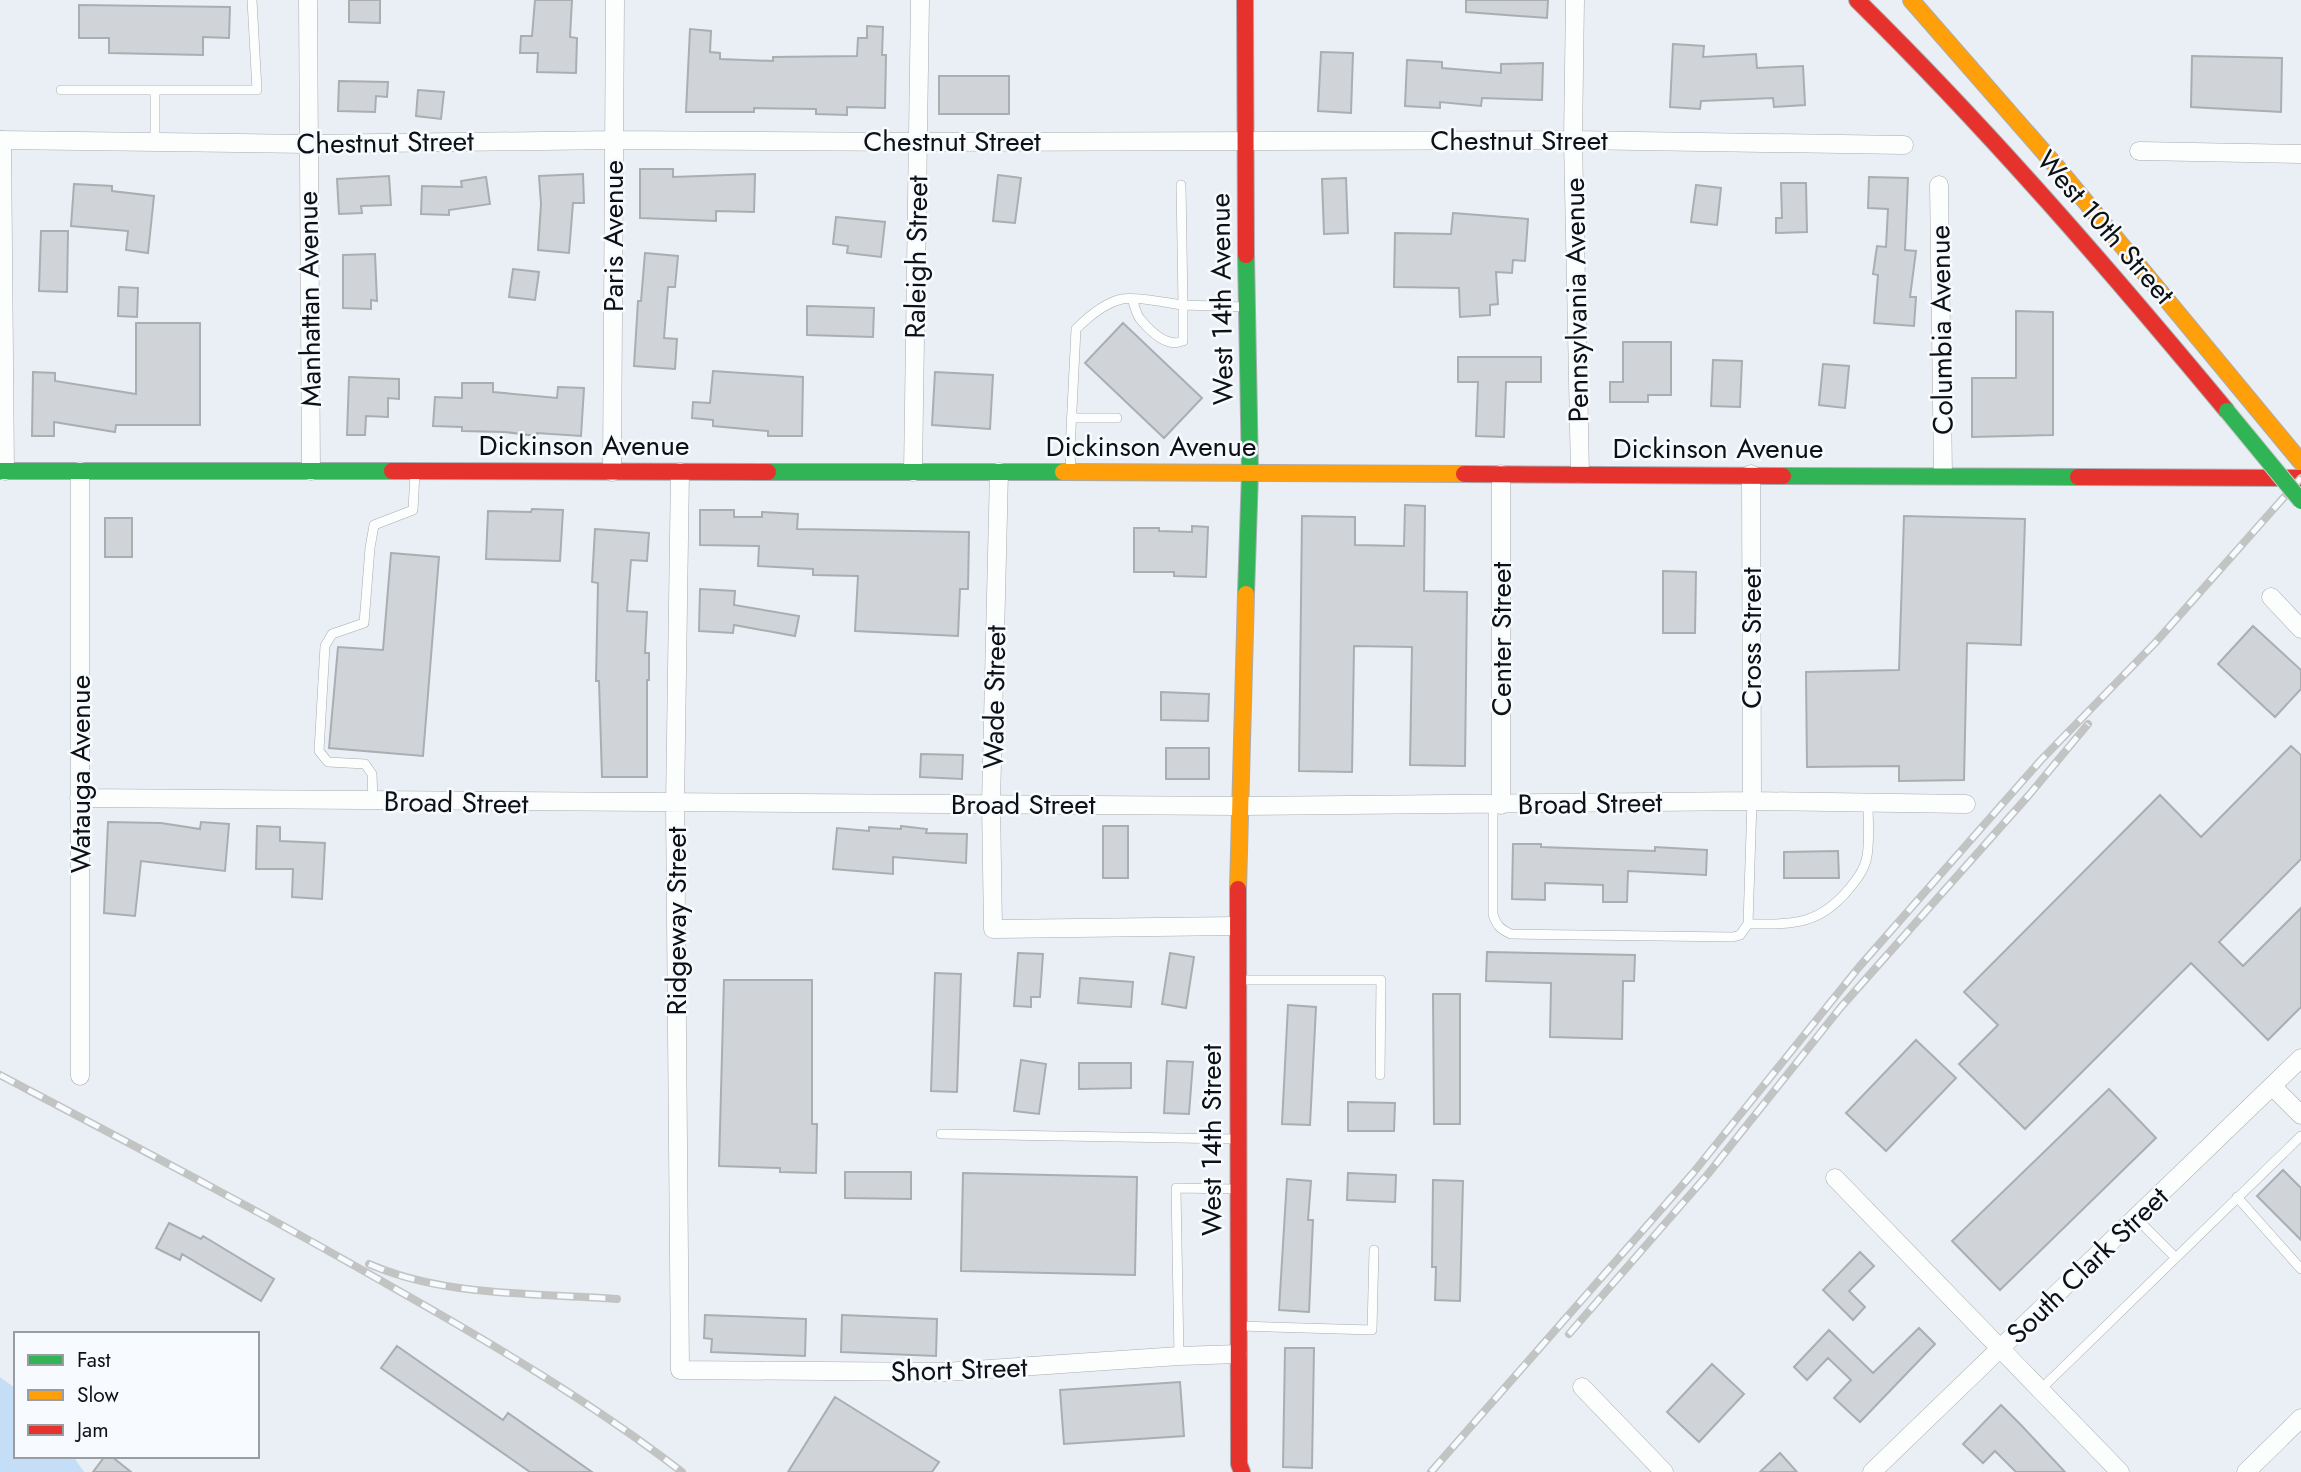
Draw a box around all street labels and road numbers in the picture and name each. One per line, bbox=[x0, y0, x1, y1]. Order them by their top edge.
street label: Chestnut Street bbox=[296, 120, 474, 165]
street label: Chestnut Street bbox=[1430, 120, 1608, 161]
street label: Chestnut Street bbox=[863, 121, 1041, 162]
street label: West 10th Street bbox=[2027, 141, 2184, 314]
street label: Paris Avenue bbox=[593, 160, 634, 312]
street label: Raleigh Street bbox=[895, 175, 938, 339]
street label: Pennsylvania Avenue bbox=[1554, 177, 1599, 423]
street label: Manhattan Avenue bbox=[287, 191, 332, 407]
street label: West 14th Avenue bbox=[1199, 193, 1244, 405]
street label: Columbia Avenue bbox=[1919, 225, 1964, 435]
street label: Dickinson Avenue bbox=[479, 425, 689, 466]
street label: Dickinson Avenue bbox=[1046, 426, 1256, 467]
street label: Dickinson Avenue bbox=[1613, 428, 1823, 469]
street label: Center Street bbox=[1481, 562, 1522, 716]
street label: Cross Street bbox=[1731, 567, 1772, 709]
street label: Wade Street bbox=[973, 624, 1016, 769]
street label: Watauga Avenue bbox=[60, 675, 101, 873]
street label: Broad Street bbox=[383, 781, 529, 824]
street label: Broad Street bbox=[1517, 782, 1663, 825]
street label: Broad Street bbox=[951, 784, 1096, 825]
street label: Ridgeway Street bbox=[656, 826, 697, 1015]
street label: West 14th Street bbox=[1191, 1044, 1232, 1236]
street label: South Clark Street bbox=[1997, 1177, 2178, 1354]
street label: Short Street bbox=[890, 1347, 1028, 1392]

